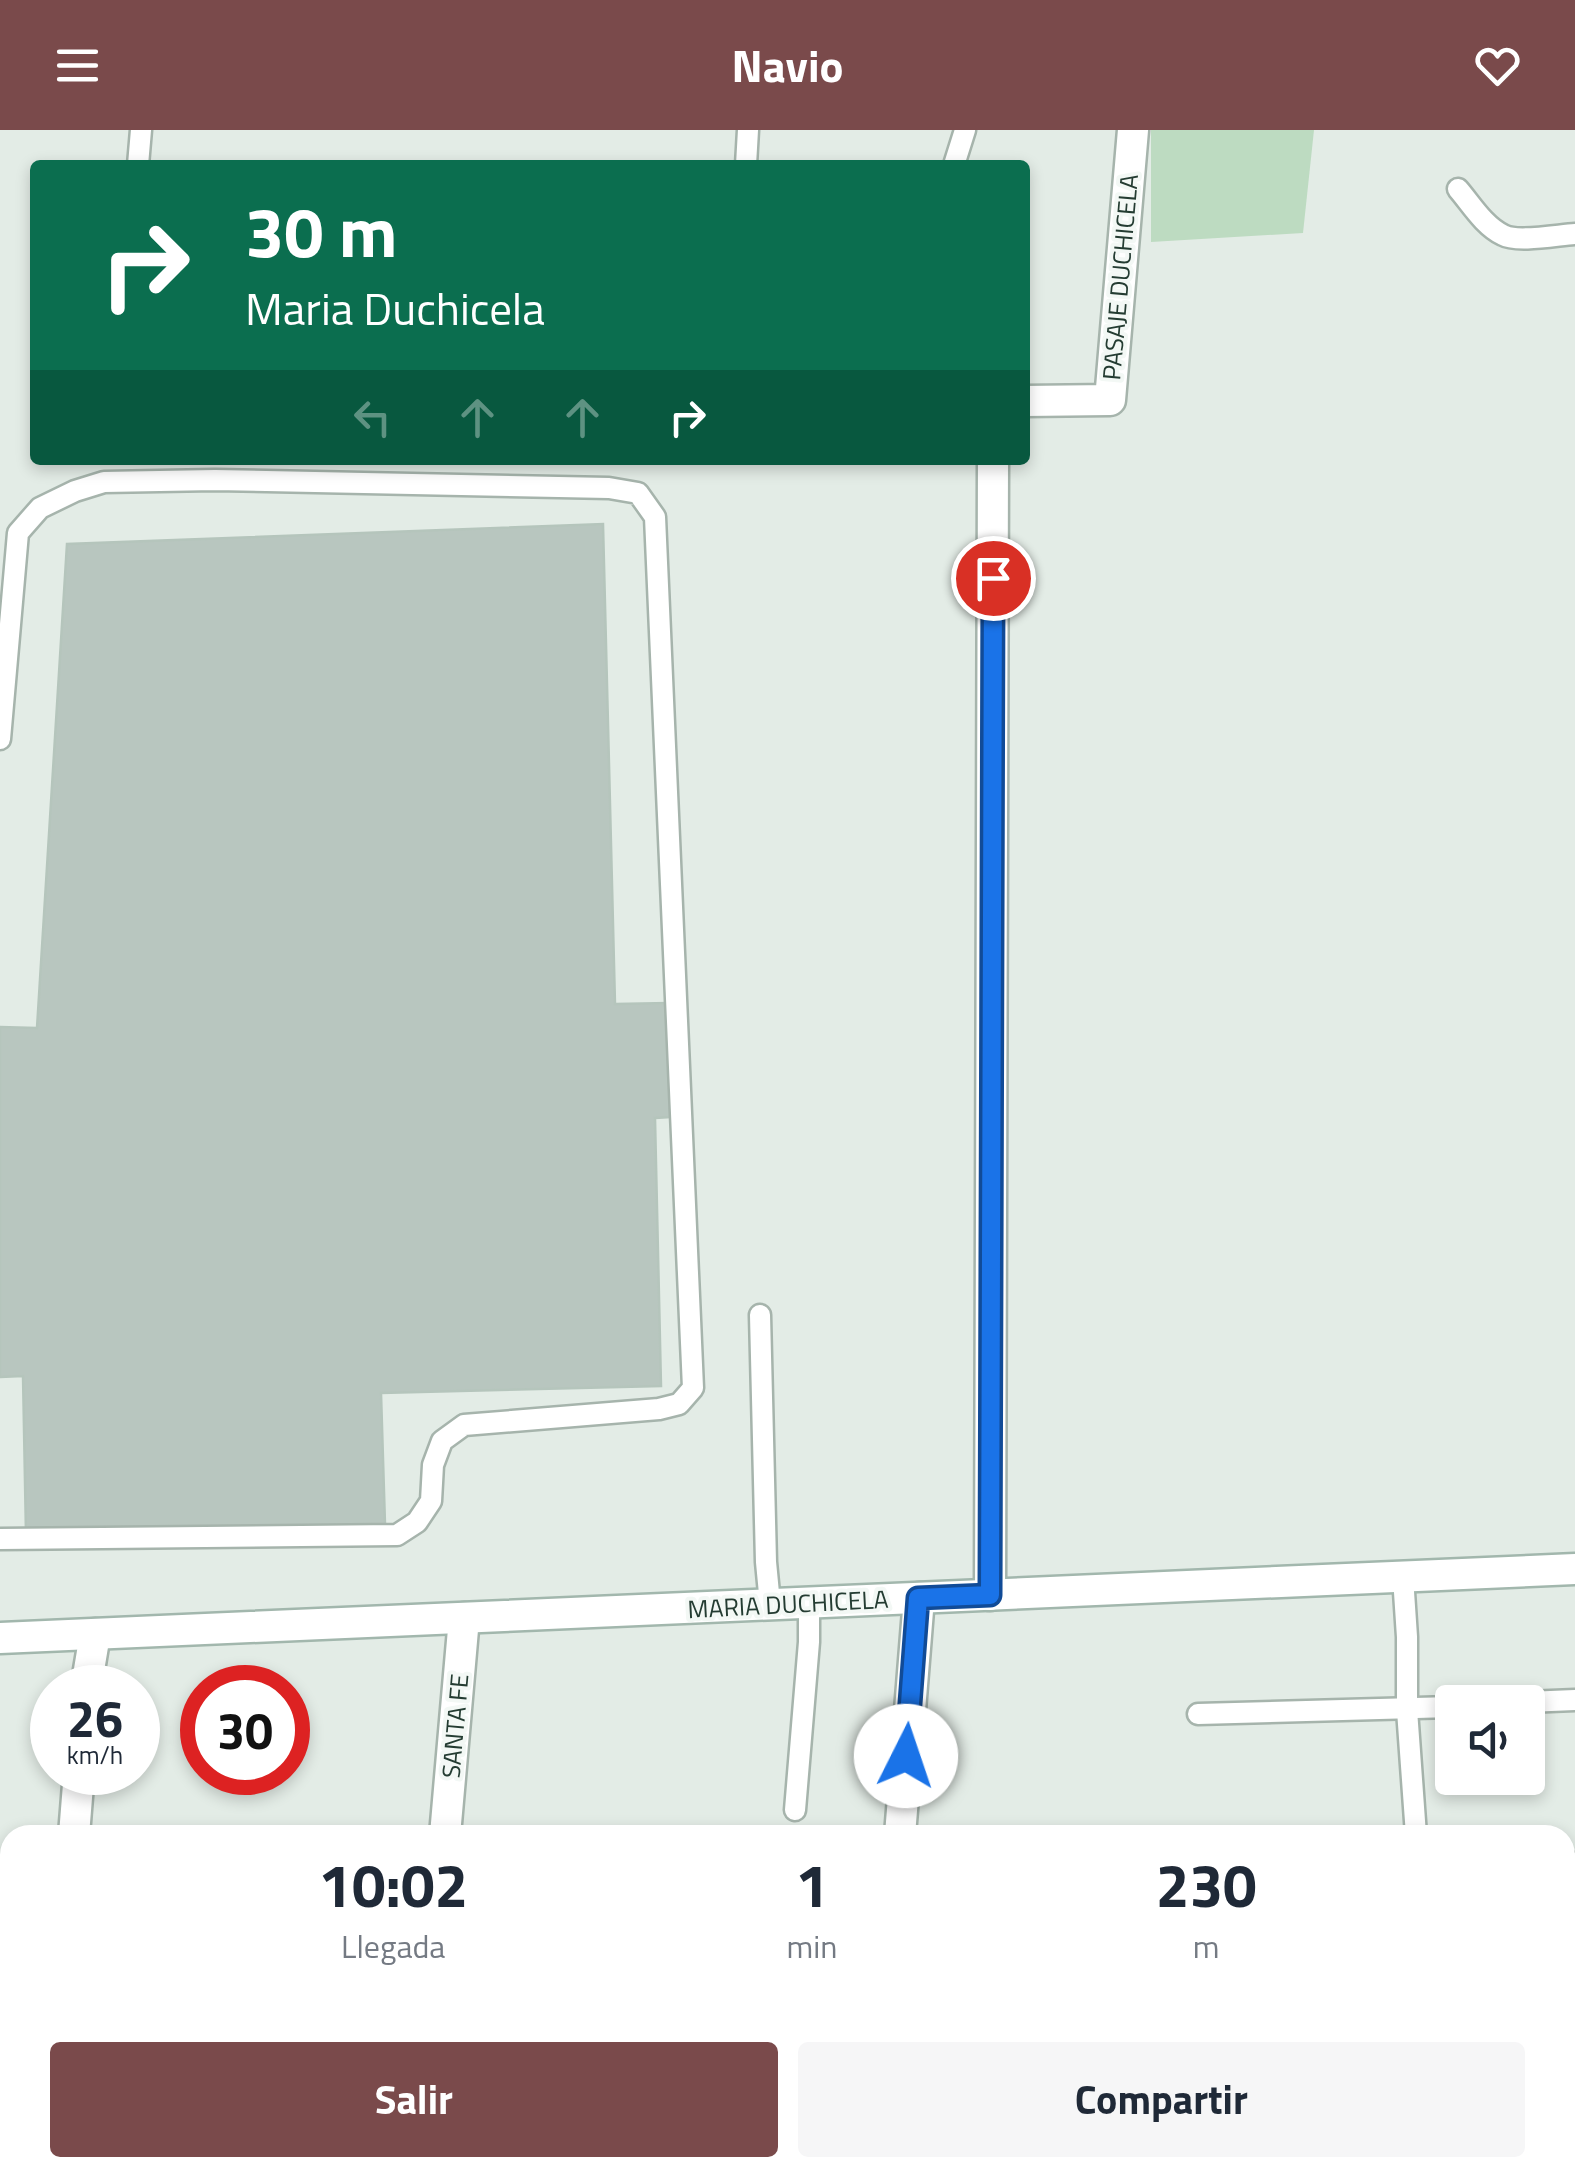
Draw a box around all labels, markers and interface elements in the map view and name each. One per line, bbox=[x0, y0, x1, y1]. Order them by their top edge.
text: Navio bbox=[732, 31, 843, 99]
icon: menu bbox=[50, 38, 105, 93]
icon: heart bbox=[1470, 38, 1525, 93]
street label: PASAJE DUCHICELA bbox=[1092, 172, 1148, 382]
text: 30 m bbox=[245, 178, 398, 284]
icon: right bbox=[80, 200, 210, 330]
text: Maria Duchicela bbox=[245, 274, 545, 342]
icon: left bbox=[345, 390, 400, 445]
icon: ahead bbox=[450, 390, 505, 445]
icon: ahead bbox=[555, 390, 610, 445]
icon: right bbox=[660, 390, 715, 445]
pin bbox=[951, 536, 1036, 621]
icon: arrive bbox=[966, 551, 1021, 606]
street label: MARIA DUCHICELA bbox=[687, 1580, 889, 1628]
speed limit sign: 30 bbox=[180, 1665, 310, 1795]
street label: SANTA FE bbox=[432, 1672, 478, 1780]
text: 26 bbox=[67, 1680, 123, 1756]
map controls bbox=[1435, 1685, 1545, 1795]
button: sound bbox=[1435, 1685, 1545, 1795]
position arrow bbox=[854, 1704, 958, 1808]
text: km/h bbox=[67, 1736, 123, 1774]
text: 10:02 bbox=[318, 1839, 468, 1930]
text: 1 bbox=[795, 1839, 829, 1930]
text: 230 bbox=[1156, 1839, 1257, 1930]
text: Llegada bbox=[341, 1922, 445, 1970]
text: min bbox=[786, 1922, 837, 1970]
text: m bbox=[1193, 1922, 1220, 1970]
button: Salir bbox=[50, 2042, 778, 2157]
button: Compartir bbox=[798, 2042, 1525, 2157]

